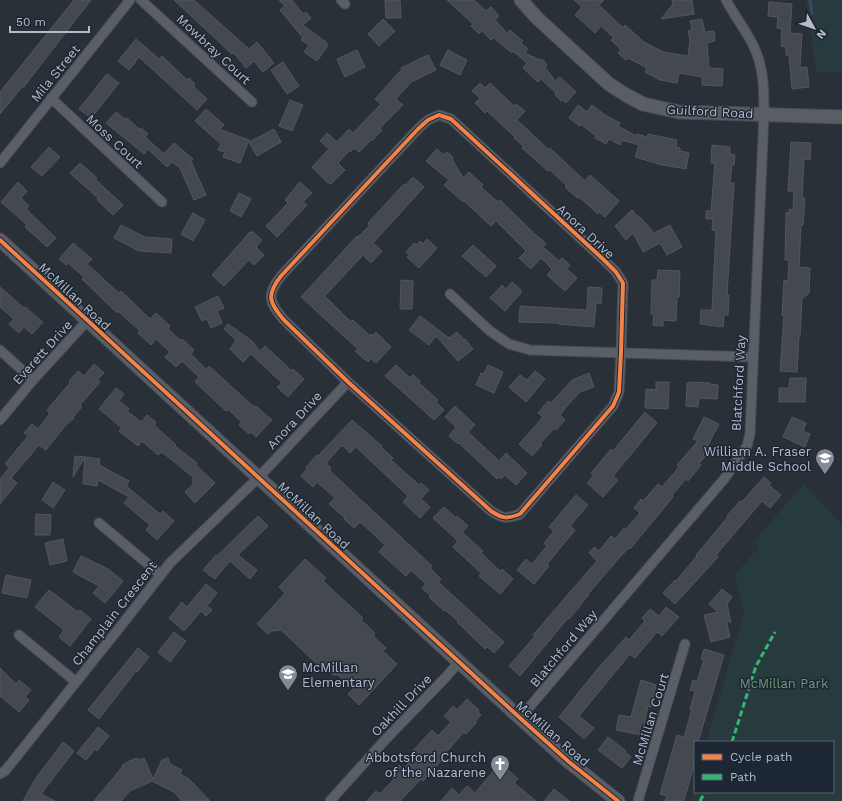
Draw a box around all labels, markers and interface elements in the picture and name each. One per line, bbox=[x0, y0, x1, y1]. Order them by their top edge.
scale bar bbox=[10, 8, 89, 34]
north arrow bbox=[794, 8, 834, 48]
street label: Mowbray Court bbox=[174, 11, 254, 88]
text: 50 m bbox=[16, 15, 46, 29]
text: N bbox=[814, 27, 829, 41]
street label: Mila Street bbox=[28, 41, 83, 105]
street label: Guilford Road bbox=[666, 102, 754, 121]
street label: Moss Court bbox=[83, 111, 147, 172]
street label: Anora Drive bbox=[554, 201, 618, 262]
street label: McMillan Road bbox=[36, 259, 114, 333]
street label: Everett Drive bbox=[10, 317, 75, 388]
street label: Blatchford Way bbox=[728, 334, 749, 431]
street label: Anora Drive bbox=[264, 388, 325, 452]
place label: William A. Fraser Middle School bbox=[704, 444, 811, 474]
school or university icon: William A. Fraser Middle School bbox=[814, 447, 836, 475]
street label: McMillan Road bbox=[275, 478, 353, 552]
street label: Champlain Crescent bbox=[69, 558, 160, 669]
street label: Blatchford Way bbox=[527, 607, 600, 690]
place label: McMillan Elementary bbox=[302, 660, 375, 690]
school or university icon: McMillan Elementary bbox=[277, 663, 299, 691]
street label: Oakhill Drive bbox=[368, 671, 435, 739]
street label: McMillan Court bbox=[629, 671, 672, 767]
park label: McMillan Park bbox=[740, 676, 829, 691]
street label: McMillan Road bbox=[513, 697, 592, 769]
legend bbox=[694, 741, 834, 793]
place label: Abbotsford Church of the Nazarene bbox=[365, 750, 486, 780]
text: Cycle path bbox=[730, 750, 792, 764]
church icon: Abbotsford Church of the Nazarene bbox=[489, 753, 511, 781]
text: Path bbox=[730, 770, 756, 784]

